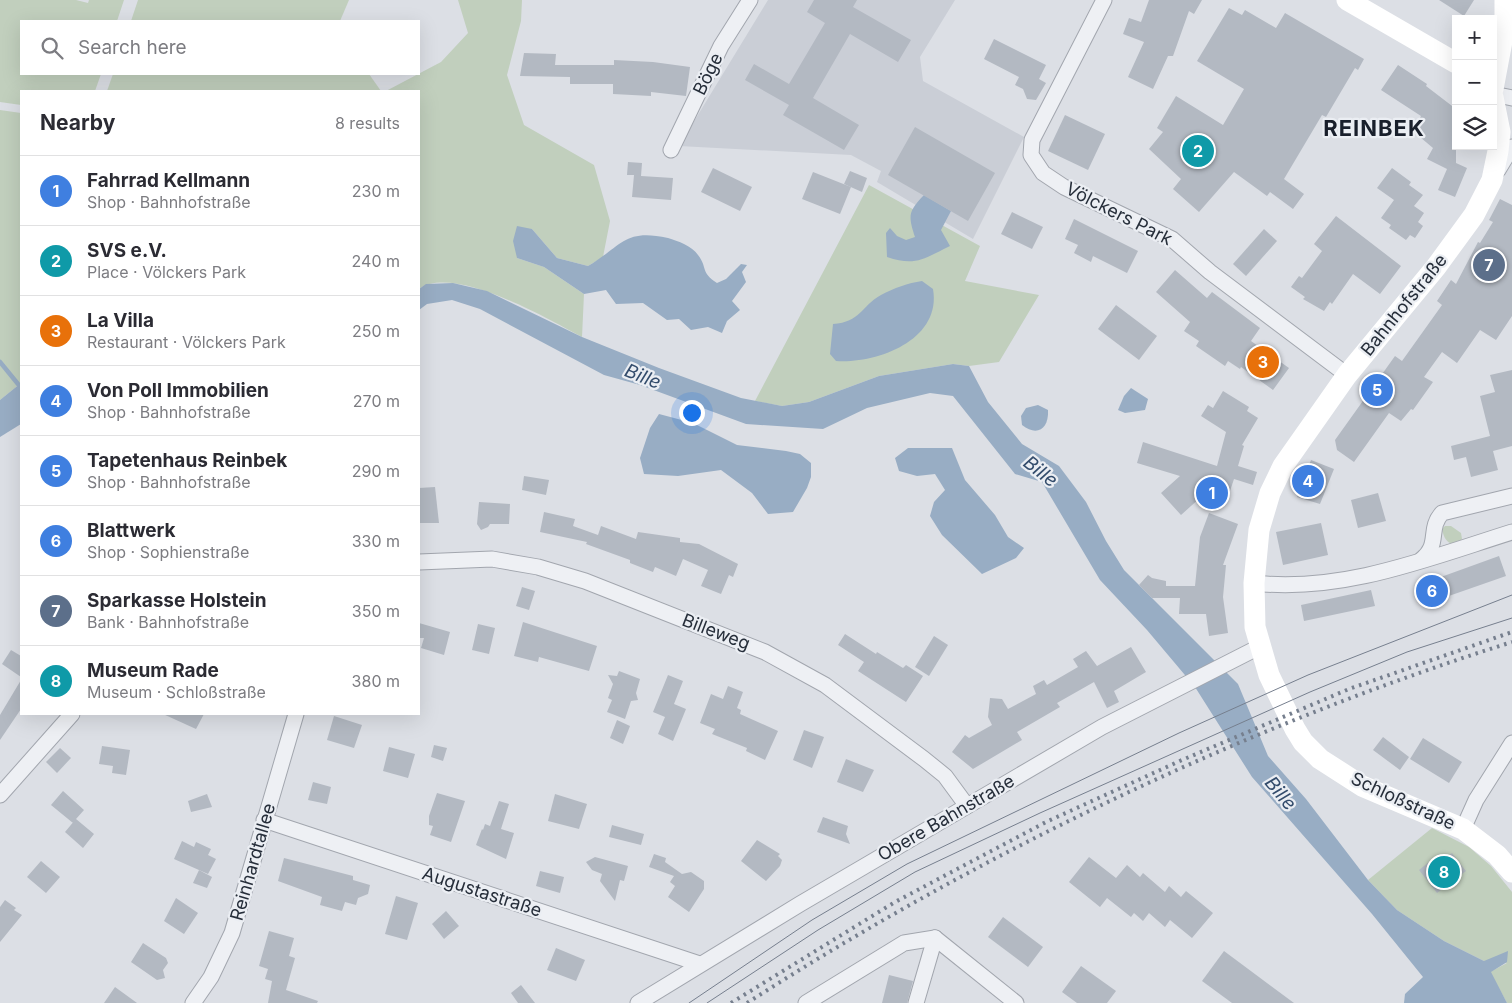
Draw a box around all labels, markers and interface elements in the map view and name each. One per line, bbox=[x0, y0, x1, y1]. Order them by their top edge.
map controls bbox=[1452, 15, 1497, 150]
button: + bbox=[1452, 15, 1497, 60]
search box bbox=[20, 20, 420, 75]
icon: search bbox=[38, 34, 66, 62]
text: Search here bbox=[78, 36, 187, 59]
street label: Böge bbox=[688, 49, 727, 98]
button: − bbox=[1452, 60, 1497, 105]
button: layers bbox=[1452, 105, 1497, 150]
text: Nearby bbox=[40, 110, 115, 135]
text: 8 results bbox=[335, 113, 400, 133]
district label: REINBEK bbox=[1323, 115, 1425, 141]
pin: 2 bbox=[1182, 132, 1214, 170]
text: Fahrrad Kellmann bbox=[87, 169, 250, 192]
street label: Völckers Park bbox=[1062, 178, 1176, 249]
text: 1 bbox=[53, 181, 59, 201]
text: 230 m bbox=[352, 181, 400, 201]
text: Shop · Bahnhofstraße bbox=[87, 192, 251, 212]
text: SVS e.V. bbox=[87, 239, 167, 262]
pin: 7 bbox=[1473, 246, 1505, 284]
street label: Bahnhofstraße bbox=[1356, 250, 1451, 360]
text: 2 bbox=[51, 251, 61, 271]
text: 240 m bbox=[352, 251, 400, 271]
text: Place · Völckers Park bbox=[87, 262, 246, 282]
text: La Villa bbox=[87, 309, 154, 332]
text: 3 bbox=[51, 321, 61, 341]
text: 250 m bbox=[352, 321, 400, 341]
text: Restaurant · Völckers Park bbox=[87, 332, 286, 352]
pin: 3 bbox=[1247, 343, 1279, 381]
water label: Bille bbox=[621, 359, 664, 394]
pin: 5 bbox=[1361, 371, 1393, 409]
text: Von Poll Immobilien bbox=[87, 379, 269, 402]
text: 4 bbox=[51, 391, 61, 411]
text: 270 m bbox=[353, 391, 400, 411]
your location bbox=[679, 400, 705, 426]
text: Shop · Bahnhofstraße bbox=[87, 402, 251, 422]
text: Tapetenhaus Reinbek bbox=[87, 449, 287, 472]
water label: Bille bbox=[1019, 451, 1062, 492]
text: 5 bbox=[51, 461, 61, 481]
text: 290 m bbox=[352, 461, 400, 481]
pin: 4 bbox=[1292, 462, 1324, 500]
text: Shop · Bahnhofstraße bbox=[87, 472, 251, 492]
pin: 1 bbox=[1196, 474, 1228, 512]
text: Blattwerk bbox=[87, 519, 176, 542]
text: 6 bbox=[51, 531, 61, 551]
text: 330 m bbox=[352, 531, 400, 551]
text: Shop · Sophienstraße bbox=[87, 542, 249, 562]
pin: 6 bbox=[1416, 572, 1448, 610]
text: Sparkasse Holstein bbox=[87, 589, 267, 612]
text: 7 bbox=[51, 601, 61, 621]
text: 350 m bbox=[352, 601, 400, 621]
street label: Billeweg bbox=[679, 609, 753, 654]
text: Bank · Bahnhofstraße bbox=[87, 612, 249, 632]
text: Museum Rade bbox=[87, 659, 219, 682]
text: 8 bbox=[51, 671, 61, 691]
text: 380 m bbox=[352, 671, 400, 691]
text: Museum · Schloßstraße bbox=[87, 682, 266, 702]
street label: Schloßstraße bbox=[1348, 767, 1459, 834]
street label: Obere Bahnstraße bbox=[874, 770, 1018, 865]
water label: Bille bbox=[1260, 772, 1301, 815]
street label: Reinhardtallee bbox=[226, 801, 279, 923]
pin: 8 bbox=[1428, 853, 1460, 891]
street label: Augustastraße bbox=[420, 862, 544, 921]

